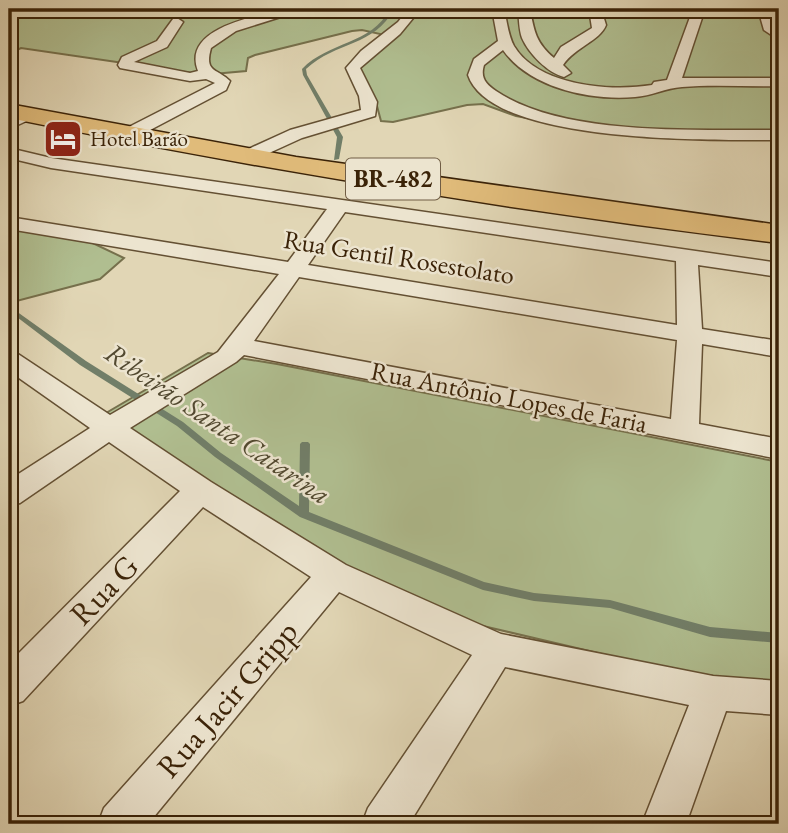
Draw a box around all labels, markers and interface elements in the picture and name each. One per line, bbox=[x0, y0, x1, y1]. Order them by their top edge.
hotel icon: Hotel Barão bbox=[42, 118, 84, 160]
place label: Hotel Barão bbox=[90, 125, 188, 152]
road number: BR-482 bbox=[346, 159, 440, 200]
street label: Rua Gentil Rosestolato bbox=[281, 222, 517, 292]
water label: Ribeirão Santa Catarina bbox=[98, 334, 338, 512]
street label: Rua Antônio Lopes de Faria bbox=[368, 354, 651, 441]
street label: Rua G bbox=[60, 546, 148, 634]
street label: Rua Jacir Gripp bbox=[147, 611, 307, 787]

